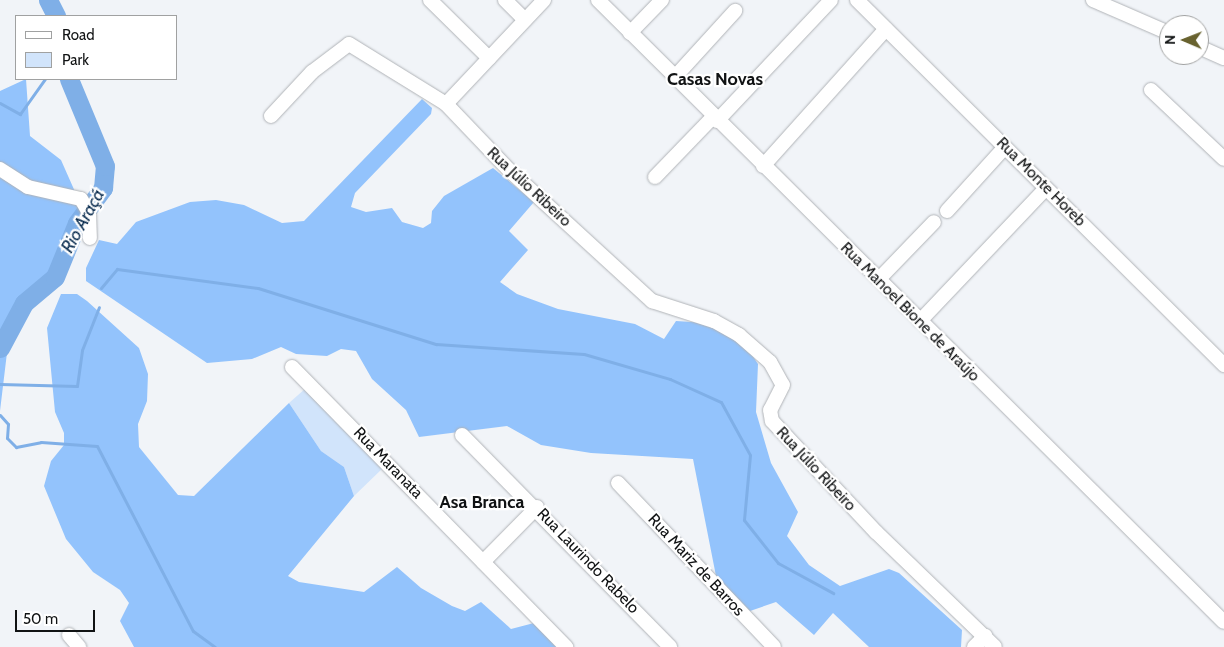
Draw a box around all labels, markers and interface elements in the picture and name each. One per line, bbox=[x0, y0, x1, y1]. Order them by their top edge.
legend bbox=[15, 15, 178, 80]
north arrow bbox=[1159, 15, 1209, 65]
text: Road bbox=[62, 26, 95, 44]
text: N bbox=[1161, 35, 1179, 45]
text: Park bbox=[62, 51, 89, 69]
district label: Casas Novas bbox=[667, 68, 763, 90]
street label: Rua Monte Horeb bbox=[992, 133, 1090, 231]
street label: Rua Júlio Ribeiro bbox=[483, 143, 575, 231]
water label: Rio Araçá bbox=[57, 185, 109, 257]
street label: Rua Manoel Bione de Araújo bbox=[836, 238, 984, 386]
street label: Rua Maranata bbox=[349, 423, 427, 503]
street label: Rua Júlio Ribeiro bbox=[772, 423, 860, 515]
district label: Asa Branca bbox=[440, 491, 524, 513]
street label: Rua Laurindo Rabelo bbox=[533, 504, 643, 618]
street label: Rua Mariz de Barros bbox=[644, 510, 748, 620]
scale bar bbox=[18, 600, 98, 632]
text: 50 m bbox=[23, 610, 58, 628]

